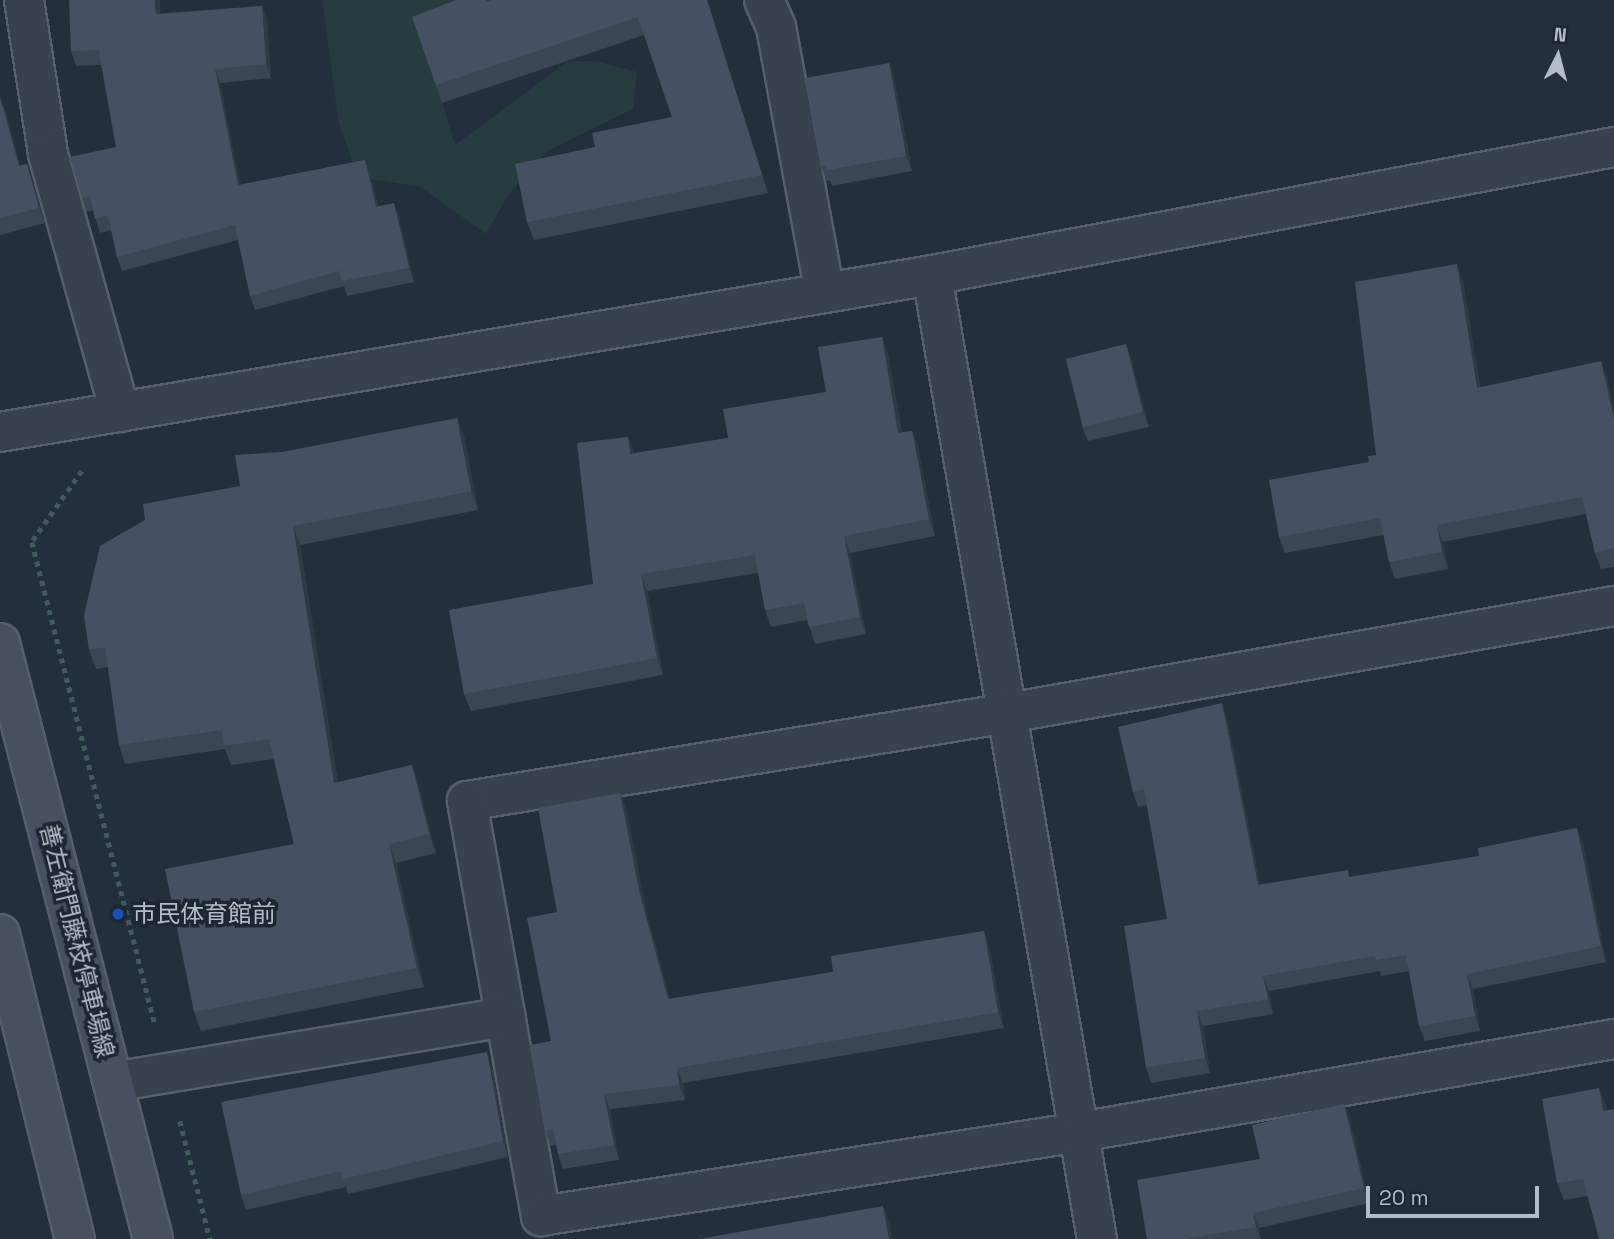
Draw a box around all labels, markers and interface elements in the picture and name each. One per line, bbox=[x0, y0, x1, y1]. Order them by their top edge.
north arrow bbox=[1523, 21, 1593, 91]
text: N bbox=[1553, 22, 1568, 48]
street label: 善左衛門藤枝停車場線 bbox=[34, 821, 120, 1061]
place label: 市民体育館前 bbox=[132, 900, 276, 928]
marker: 市民体育館前 bbox=[110, 906, 126, 922]
scale bar bbox=[1369, 1172, 1542, 1216]
text: 20 m bbox=[1379, 1184, 1429, 1211]

